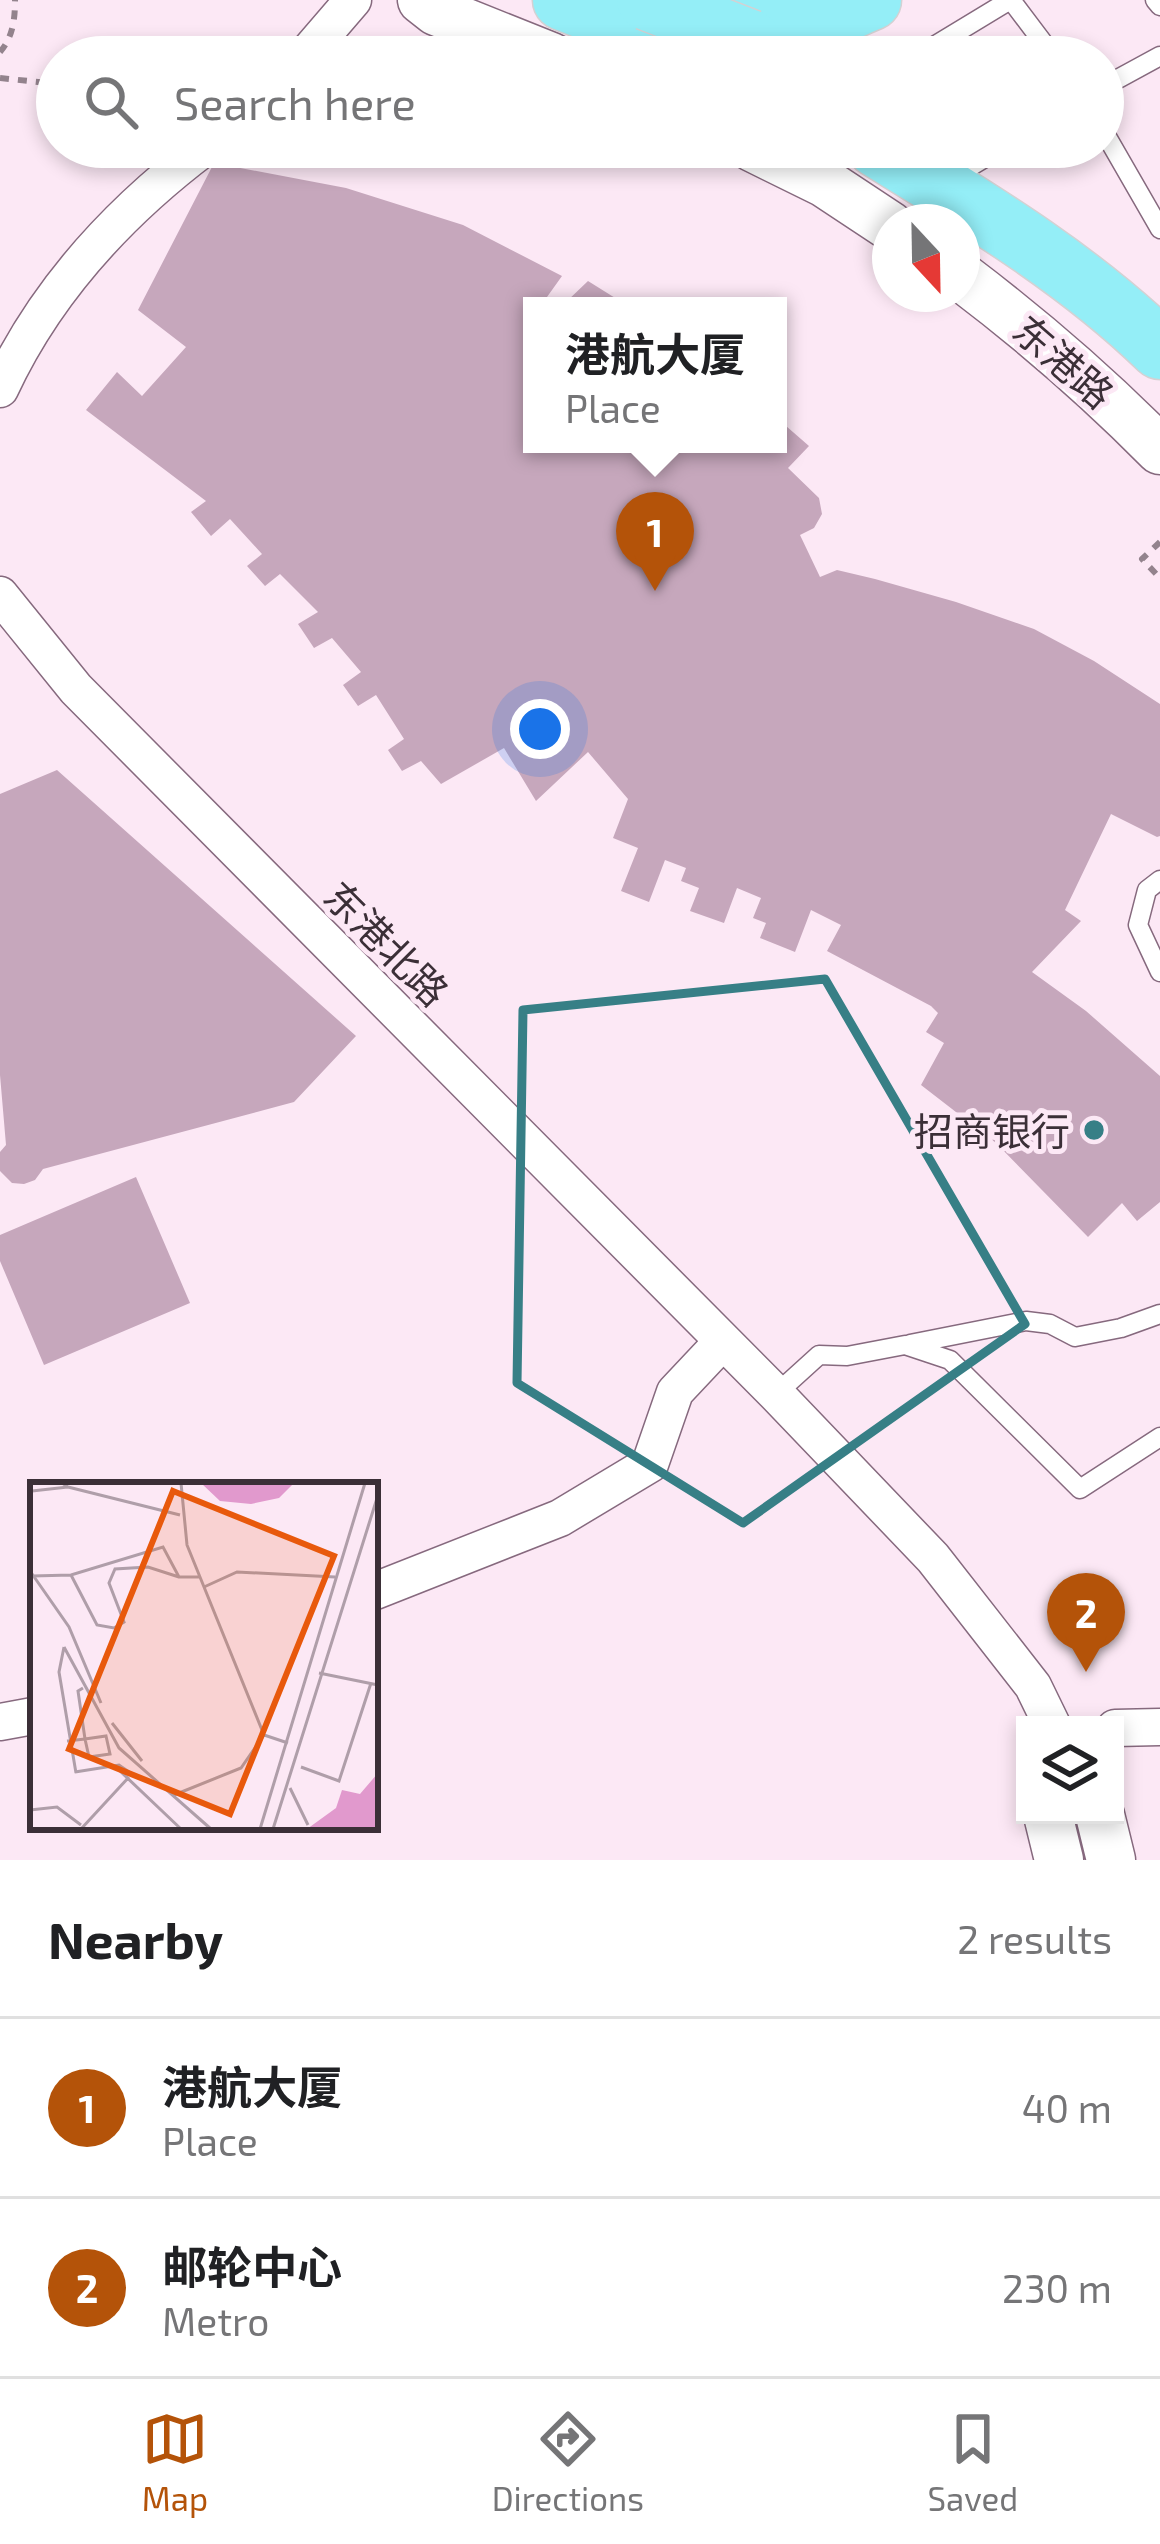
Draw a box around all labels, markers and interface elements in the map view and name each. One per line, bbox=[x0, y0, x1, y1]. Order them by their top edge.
search box bbox=[36, 36, 1124, 168]
icon: search bbox=[78, 69, 144, 135]
text: Search here bbox=[174, 75, 416, 129]
north arrow bbox=[872, 204, 980, 312]
popup bbox=[523, 297, 787, 453]
street label: 东港路 bbox=[1004, 305, 1124, 417]
text: 港航大厦 bbox=[565, 326, 745, 380]
text: Place bbox=[565, 384, 661, 431]
pin: 1 bbox=[616, 492, 694, 591]
your location bbox=[510, 699, 570, 759]
street label: 东港北路 bbox=[315, 871, 459, 1015]
place label: 招商银行 bbox=[914, 1107, 1070, 1154]
marker: 招商银行 bbox=[1081, 1117, 1107, 1143]
inset map bbox=[30, 1482, 378, 1830]
pin: 2 bbox=[1047, 1573, 1125, 1672]
map controls bbox=[1016, 1716, 1124, 1824]
button: layers bbox=[1016, 1716, 1124, 1824]
text: Nearby bbox=[48, 1908, 223, 1969]
text: 2 results bbox=[957, 1915, 1112, 1962]
text: 港航大厦 bbox=[162, 2059, 342, 2113]
text: 1 bbox=[79, 2084, 95, 2131]
text: 40 m bbox=[1022, 2084, 1112, 2131]
text: Place bbox=[162, 2117, 258, 2164]
text: 邮轮中心 bbox=[162, 2239, 342, 2293]
text: 2 bbox=[76, 2264, 98, 2311]
text: 230 m bbox=[1002, 2264, 1112, 2311]
text: Metro bbox=[162, 2297, 269, 2344]
tab: Map bbox=[142, 2406, 208, 2518]
tab: Directions bbox=[492, 2406, 644, 2518]
tab: Saved bbox=[928, 2406, 1018, 2518]

